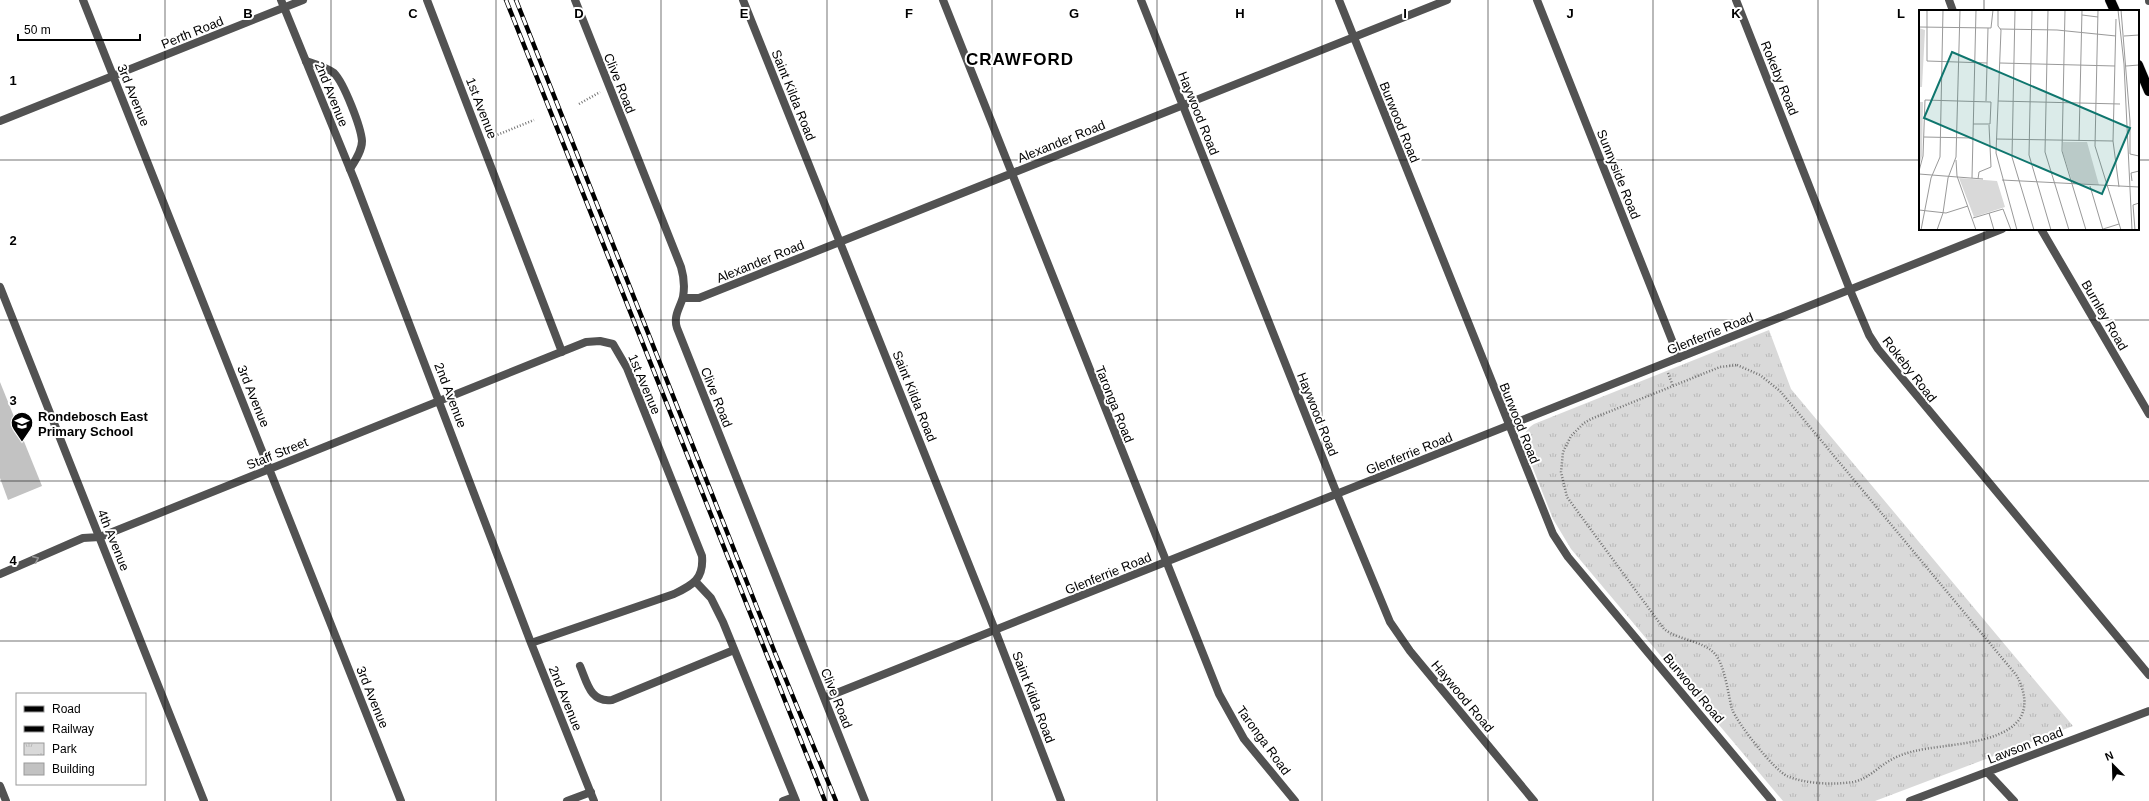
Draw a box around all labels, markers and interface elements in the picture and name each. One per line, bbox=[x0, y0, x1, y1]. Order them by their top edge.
text: B bbox=[243, 6, 253, 21]
text: C bbox=[408, 6, 418, 21]
text: D bbox=[574, 6, 584, 21]
text: E bbox=[740, 6, 749, 21]
text: F bbox=[905, 6, 913, 21]
text: G bbox=[1069, 6, 1079, 21]
text: H bbox=[1235, 6, 1245, 21]
text: I bbox=[1403, 6, 1407, 21]
text: J bbox=[1566, 6, 1574, 21]
text: K bbox=[1731, 6, 1741, 21]
text: L bbox=[1897, 6, 1905, 21]
inset map bbox=[1919, 10, 2139, 230]
street label: Perth Road bbox=[159, 13, 225, 52]
scale bar bbox=[18, 16, 140, 42]
text: 50 m bbox=[24, 23, 51, 37]
street label: Rokeby Road bbox=[1758, 39, 1801, 118]
street label: Saint Kilda Road bbox=[768, 47, 819, 143]
district label: CRAWFORD bbox=[966, 50, 1074, 69]
street label: Clive Road bbox=[601, 51, 638, 115]
street label: 2nd Avenue bbox=[312, 60, 351, 129]
street label: 3rd Avenue bbox=[114, 62, 153, 128]
street label: Haywood Road bbox=[1175, 69, 1222, 157]
text: 1 bbox=[9, 73, 17, 88]
street label: 1st Avenue bbox=[463, 76, 500, 141]
street label: Burwood Road bbox=[1376, 80, 1423, 165]
street label: Alexander Road bbox=[1015, 117, 1107, 166]
street label: Sunnyside Road bbox=[1594, 127, 1643, 221]
text: 2 bbox=[9, 233, 17, 248]
street label: Alexander Road bbox=[714, 237, 806, 286]
street label: Burnley Road bbox=[2078, 277, 2131, 353]
street label: Glenferrie Road bbox=[1665, 309, 1756, 358]
street label: Rokeby Road bbox=[1879, 334, 1940, 405]
street label: Saint Kilda Road bbox=[889, 348, 940, 444]
street label: 1st Avenue bbox=[625, 352, 664, 417]
street label: 2nd Avenue bbox=[431, 361, 470, 430]
street label: 3rd Avenue bbox=[234, 363, 273, 429]
street label: Taronga Road bbox=[1092, 364, 1137, 445]
street label: Clive Road bbox=[698, 365, 735, 429]
street label: Haywood Road bbox=[1294, 370, 1341, 458]
street label: Burwood Road bbox=[1496, 381, 1543, 466]
text: 3 bbox=[9, 393, 17, 408]
place label: Rondebosch East Primary School bbox=[38, 409, 148, 439]
school or university icon: Rondebosch East Primary School bbox=[9, 410, 35, 443]
street label: Glenferrie Road bbox=[1364, 429, 1455, 478]
street label: Staff Street bbox=[244, 434, 310, 473]
street label: 4th Avenue bbox=[94, 507, 133, 573]
street label: Glenferrie Road bbox=[1063, 549, 1154, 598]
text: 4 bbox=[9, 553, 17, 568]
one-way arrow bbox=[32, 555, 39, 563]
street label: Saint Kilda Road bbox=[1009, 649, 1058, 745]
street label: Burwood Road bbox=[1660, 651, 1727, 726]
street label: Haywood Road bbox=[1428, 657, 1497, 735]
street label: 3rd Avenue bbox=[353, 664, 392, 730]
street label: 2nd Avenue bbox=[546, 664, 585, 733]
street label: Clive Road bbox=[818, 666, 855, 730]
legend bbox=[16, 693, 146, 785]
text: Road bbox=[52, 702, 81, 716]
street label: Taronga Road bbox=[1234, 703, 1294, 778]
text: Railway bbox=[52, 722, 94, 736]
street label: Lawson Road bbox=[1985, 724, 2065, 767]
text: Park bbox=[52, 742, 78, 756]
north arrow bbox=[2093, 745, 2133, 785]
text: N bbox=[2103, 749, 2115, 763]
text: Building bbox=[52, 762, 95, 776]

